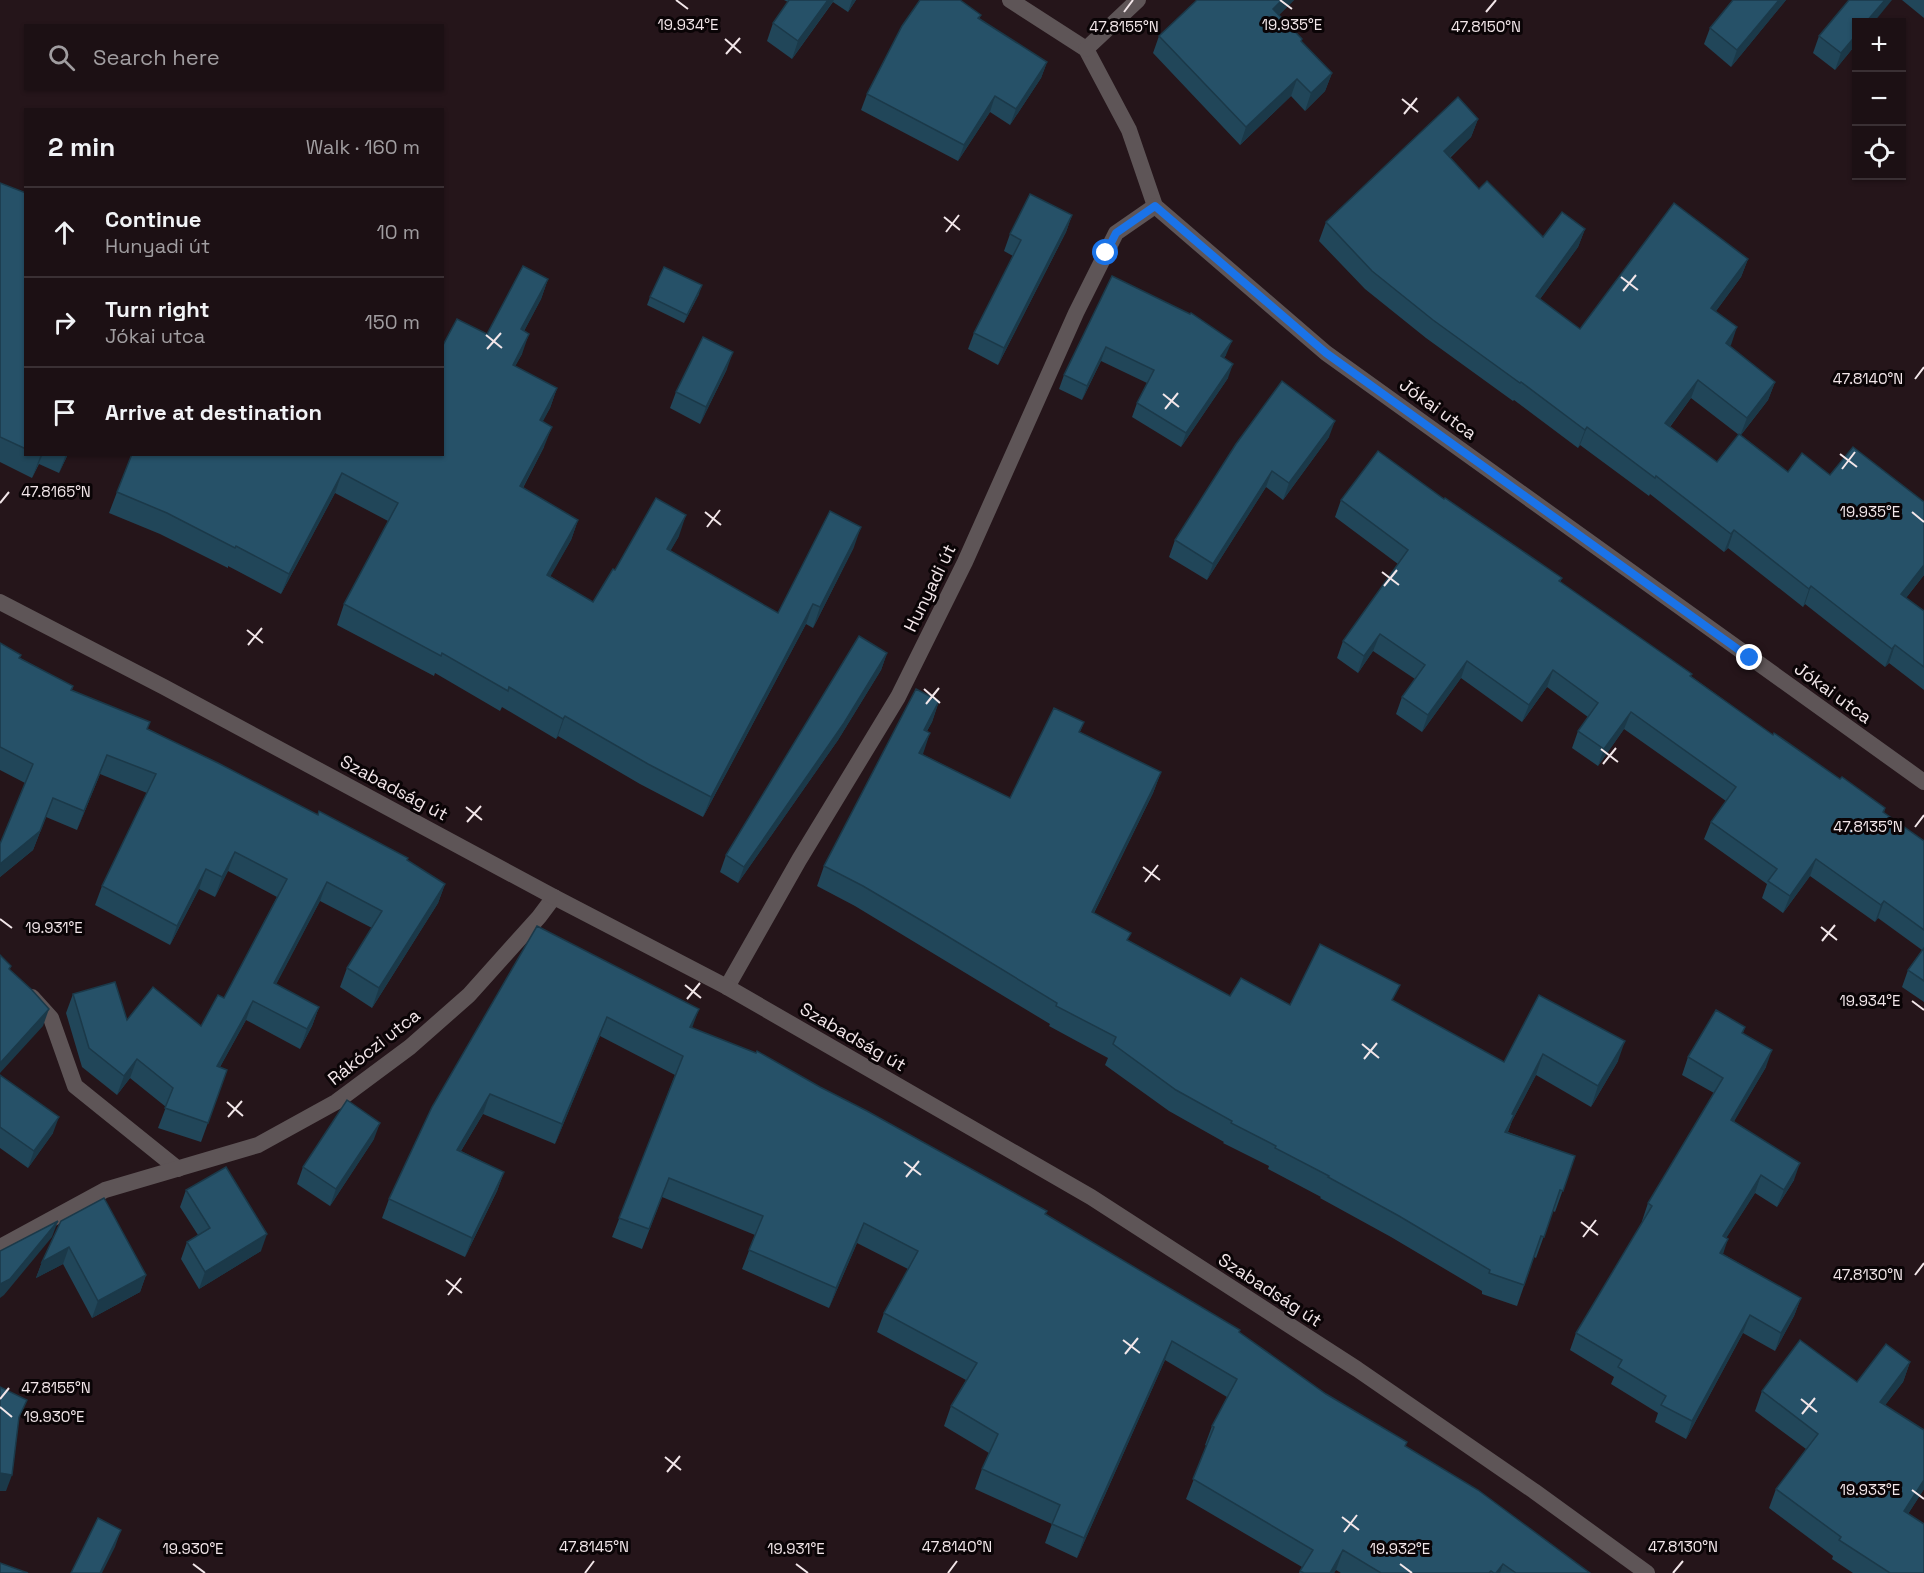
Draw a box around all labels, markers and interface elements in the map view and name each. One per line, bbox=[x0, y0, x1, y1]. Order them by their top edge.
text: 19.934°E bbox=[658, 15, 718, 34]
text: 19.935°E bbox=[1262, 15, 1322, 34]
text: 47.8155°N bbox=[1089, 17, 1159, 36]
text: 47.8150°N bbox=[1451, 17, 1521, 36]
map controls bbox=[1852, 18, 1906, 180]
button: + bbox=[1852, 18, 1906, 72]
search box bbox=[24, 24, 444, 90]
icon: search bbox=[45, 41, 78, 74]
text: Search here bbox=[93, 43, 220, 71]
button: − bbox=[1852, 72, 1906, 126]
button: locate bbox=[1852, 126, 1906, 180]
text: 2 min bbox=[48, 130, 115, 164]
text: Walk · 160 m bbox=[306, 134, 420, 160]
text: Continue bbox=[105, 205, 201, 233]
icon: ahead bbox=[48, 216, 81, 249]
text: 10 m bbox=[376, 219, 420, 245]
text: Hunyadi út bbox=[105, 233, 210, 259]
route start bbox=[1092, 239, 1118, 265]
text: Turn right bbox=[105, 295, 210, 323]
icon: right bbox=[48, 306, 81, 339]
text: 150 m bbox=[365, 309, 420, 335]
text: Jókai utca bbox=[105, 323, 205, 349]
text: 47.8140°N bbox=[1833, 369, 1903, 388]
street label: Jókai utca bbox=[1395, 373, 1482, 444]
icon: arrive bbox=[48, 396, 81, 429]
text: Arrive at destination bbox=[105, 398, 322, 426]
text: 47.8165°N bbox=[21, 482, 91, 501]
text: 19.935°E bbox=[1840, 502, 1900, 521]
street label: Hunyadi út bbox=[898, 540, 961, 635]
route end bbox=[1736, 644, 1762, 670]
street label: Jókai utca bbox=[1790, 657, 1877, 728]
street label: Szabadság út bbox=[336, 749, 452, 826]
text: 47.8135°N bbox=[1833, 817, 1903, 836]
text: 19.931°E bbox=[25, 918, 83, 937]
text: 19.934°E bbox=[1840, 991, 1900, 1010]
street label: Szabadság út bbox=[796, 997, 911, 1076]
street label: Rákóczi utca bbox=[323, 1003, 425, 1090]
street label: Szabadság út bbox=[1214, 1248, 1326, 1332]
text: 47.8130°N bbox=[1833, 1265, 1903, 1284]
text: 47.8155°N bbox=[21, 1378, 91, 1397]
text: 19.930°E bbox=[23, 1407, 85, 1426]
text: 19.933°E bbox=[1840, 1480, 1900, 1499]
text: 47.8145°N bbox=[559, 1537, 629, 1556]
text: 47.8140°N bbox=[922, 1537, 992, 1556]
text: 47.8130°N bbox=[1648, 1537, 1718, 1556]
text: 19.930°E bbox=[162, 1539, 224, 1558]
text: 19.931°E bbox=[767, 1539, 825, 1558]
text: 19.932°E bbox=[1370, 1539, 1430, 1558]

